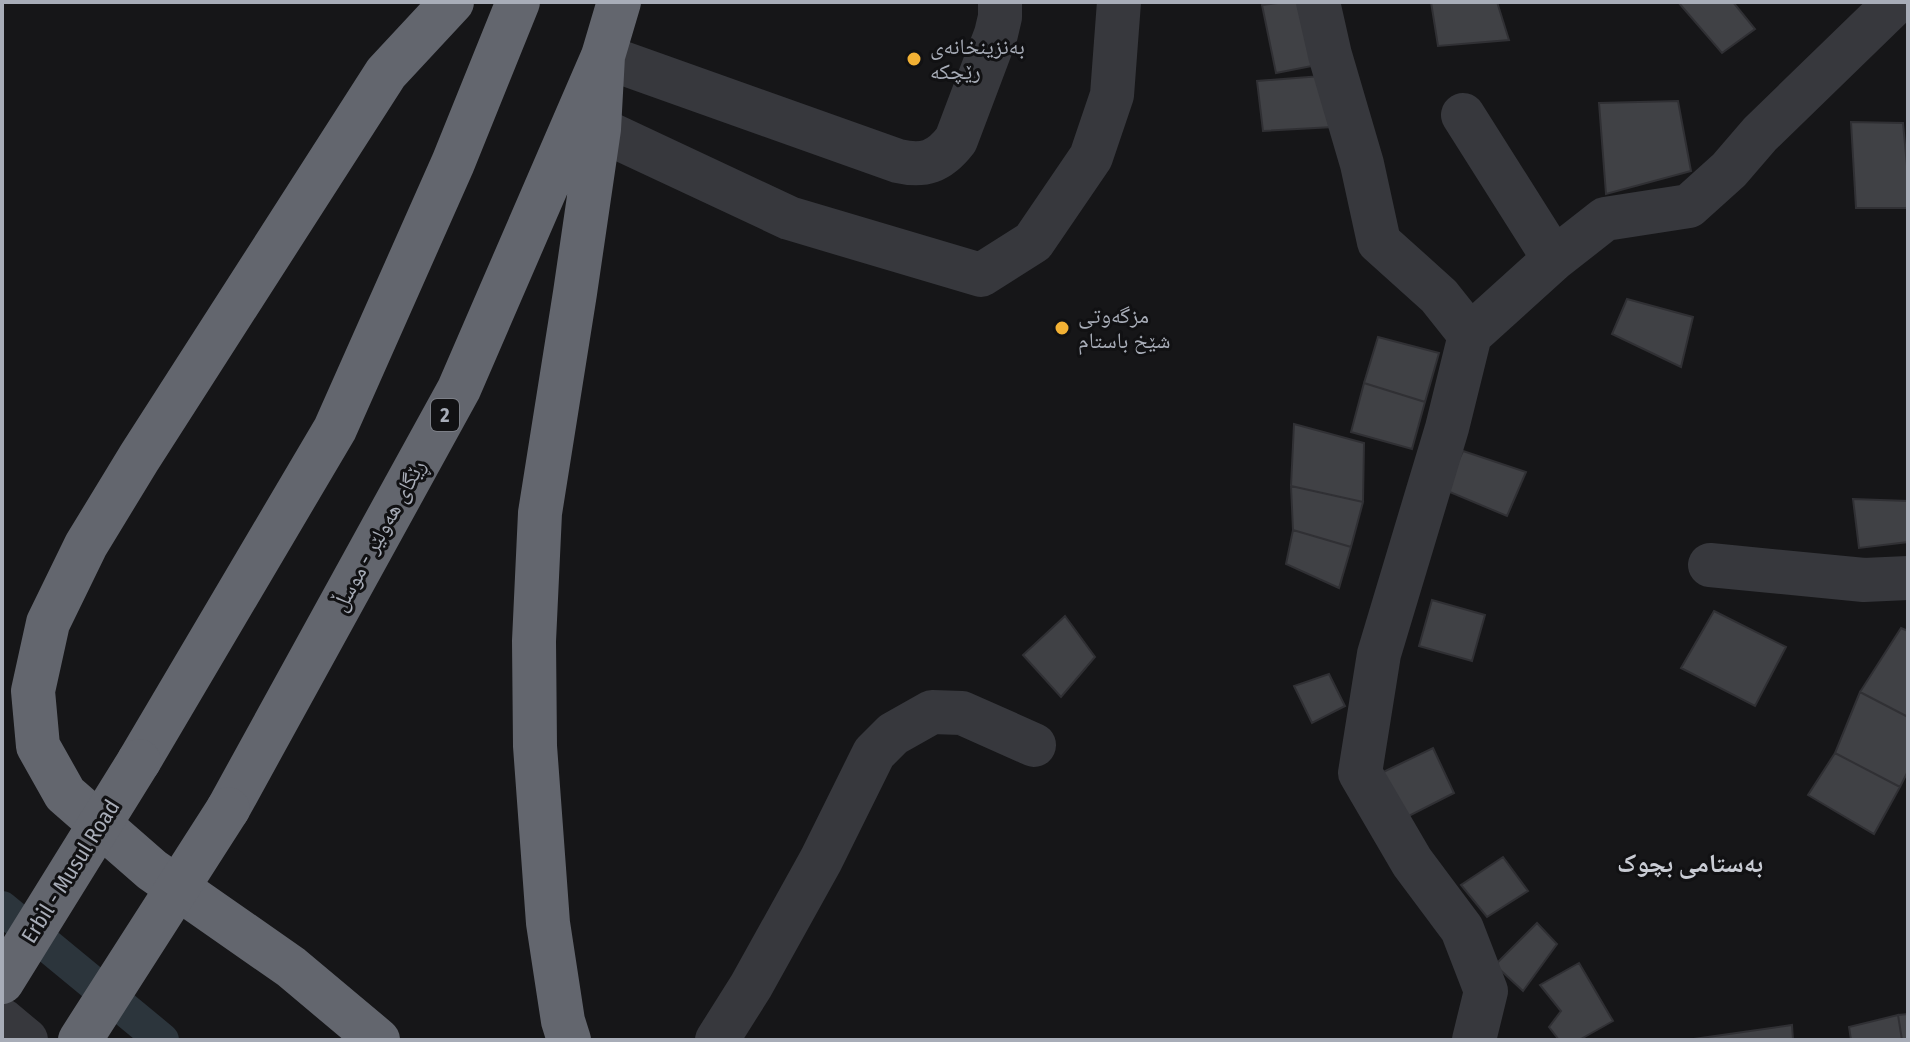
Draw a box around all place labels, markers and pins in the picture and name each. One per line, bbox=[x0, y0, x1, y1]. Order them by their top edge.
place label: بەنزینخانەی رێچکە bbox=[930, 33, 1025, 85]
marker: بەنزینخانەی رێچکە bbox=[905, 50, 923, 68]
place label: مزگەوتی شێخ باستام bbox=[1078, 302, 1171, 355]
marker: مزگەوتی شێخ باستام bbox=[1053, 319, 1071, 337]

